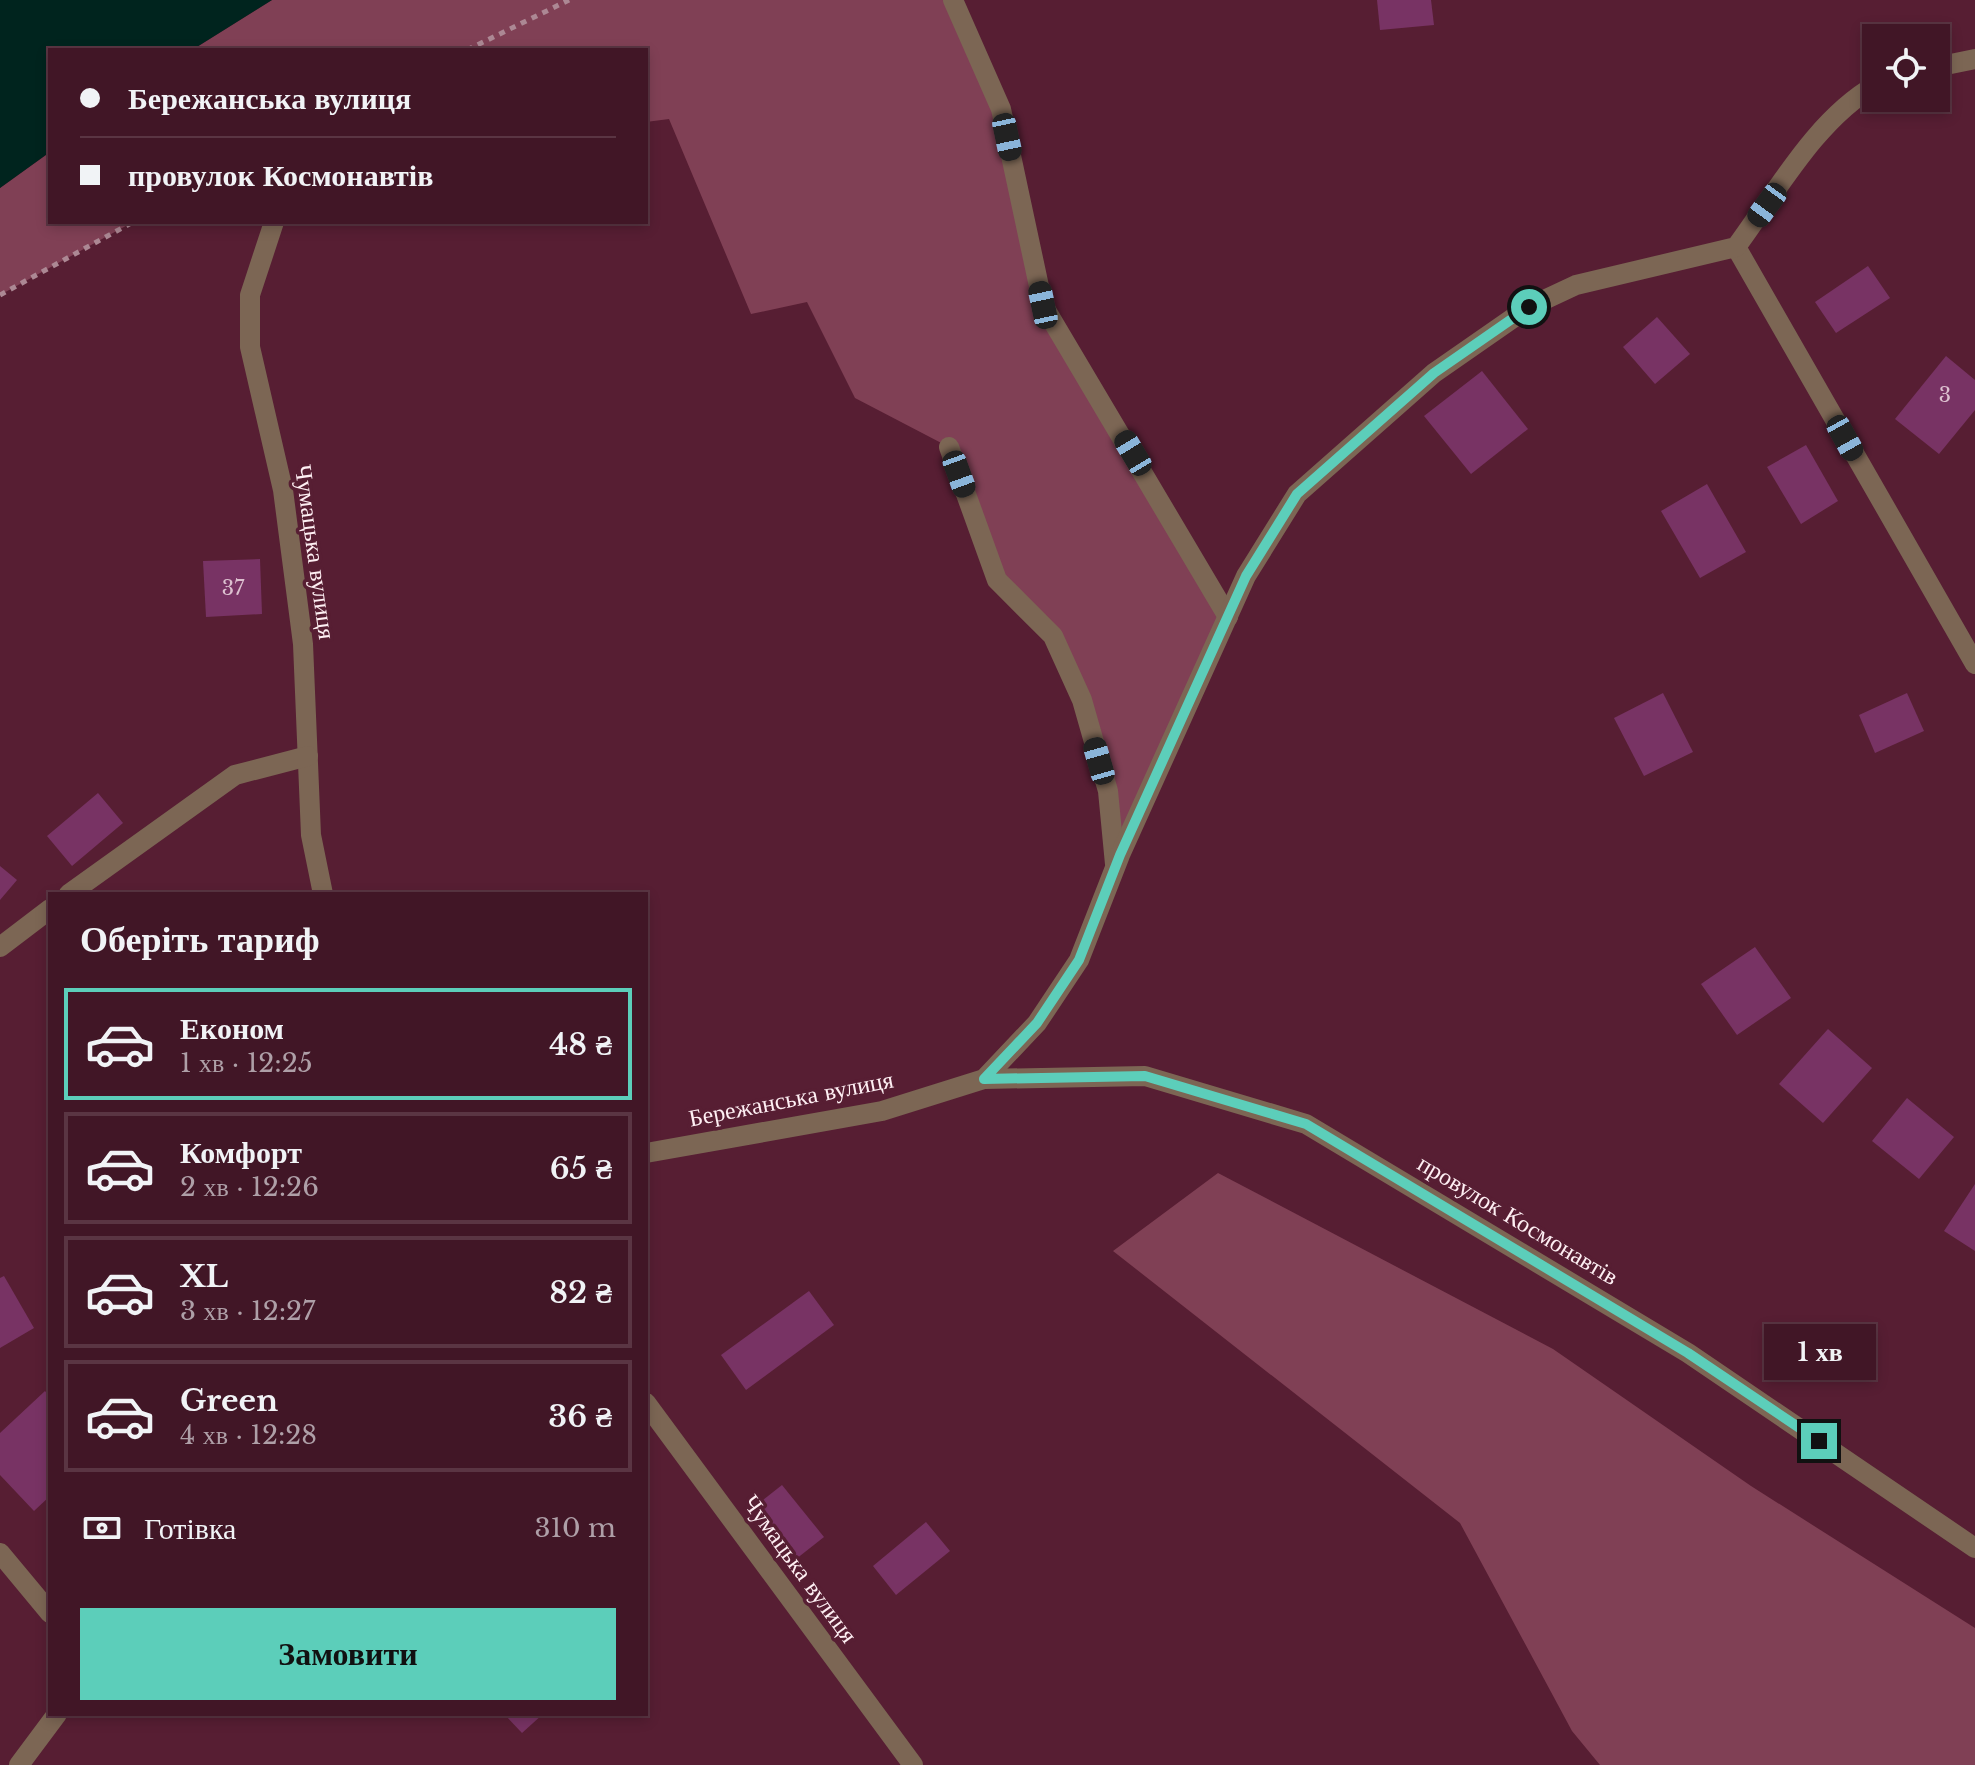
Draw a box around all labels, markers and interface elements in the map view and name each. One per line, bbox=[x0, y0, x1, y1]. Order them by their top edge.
map controls bbox=[1862, 24, 1950, 112]
button: locate bbox=[1862, 24, 1950, 112]
text: Бережанська вулиця bbox=[128, 80, 411, 117]
car bbox=[990, 111, 1024, 163]
text: провулок Космонавтів bbox=[128, 157, 433, 194]
car bbox=[1743, 179, 1791, 231]
car bbox=[1026, 279, 1060, 331]
route start bbox=[1511, 289, 1547, 325]
house number: 3 bbox=[1939, 383, 1951, 407]
car bbox=[1823, 411, 1867, 465]
car bbox=[1110, 426, 1156, 480]
car bbox=[940, 447, 978, 501]
street label: Чумацька вулиця bbox=[289, 463, 342, 641]
house number: 37 bbox=[222, 576, 245, 600]
car bbox=[1081, 735, 1117, 787]
text: Оберіть тариф bbox=[80, 917, 320, 962]
icon: car bbox=[84, 1008, 156, 1080]
text: Економ bbox=[180, 1010, 284, 1047]
text: 48 ₴ bbox=[549, 1026, 612, 1063]
text: 1 хв · 12:25 bbox=[180, 1047, 312, 1079]
street label: Бережанська вулиця bbox=[686, 1064, 896, 1133]
icon: car bbox=[84, 1132, 156, 1204]
text: Комфорт bbox=[180, 1134, 302, 1171]
street label: провулок Космонавтів bbox=[1413, 1148, 1624, 1291]
text: 65 ₴ bbox=[550, 1150, 612, 1187]
text: 2 хв · 12:26 bbox=[180, 1171, 319, 1203]
icon: car bbox=[84, 1256, 156, 1328]
text: XL bbox=[180, 1258, 228, 1295]
text: 82 ₴ bbox=[549, 1274, 612, 1311]
text: 3 хв · 12:27 bbox=[180, 1295, 315, 1327]
callout: 1 хв bbox=[1763, 1325, 1875, 1381]
text: 1 хв bbox=[1797, 1336, 1843, 1368]
icon: car bbox=[84, 1380, 156, 1452]
text: Green bbox=[180, 1382, 278, 1419]
text: 36 ₴ bbox=[548, 1398, 612, 1435]
text: 4 хв · 12:28 bbox=[180, 1419, 317, 1451]
route end bbox=[1801, 1423, 1837, 1459]
street label: Чумацька вулиця bbox=[737, 1489, 864, 1648]
icon: cash bbox=[80, 1506, 124, 1550]
text: Готівка bbox=[144, 1510, 236, 1547]
text: 310 m bbox=[534, 1512, 616, 1544]
button: Замовити bbox=[80, 1608, 616, 1700]

